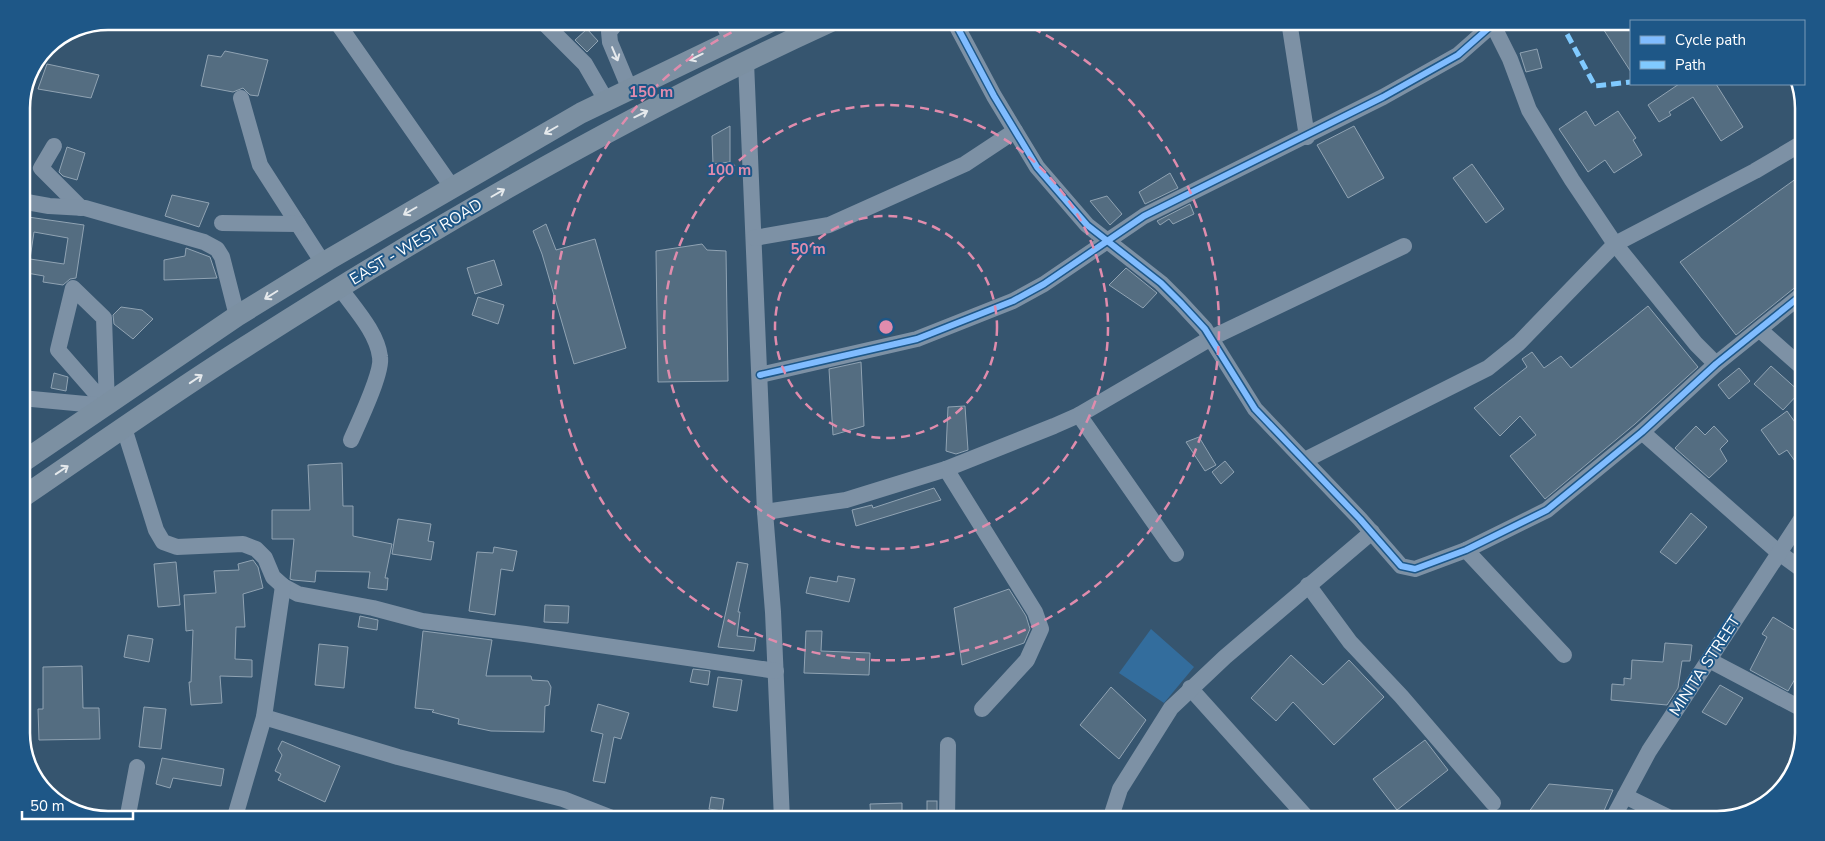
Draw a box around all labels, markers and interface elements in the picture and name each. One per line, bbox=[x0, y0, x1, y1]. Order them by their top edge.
legend bbox=[1630, 20, 1805, 85]
text: Cycle path bbox=[1675, 30, 1746, 50]
one-way arrow bbox=[611, 46, 620, 61]
one-way arrow bbox=[689, 53, 704, 62]
text: Path bbox=[1675, 55, 1706, 75]
text: 150 m bbox=[629, 82, 673, 102]
one-way arrow bbox=[633, 109, 648, 119]
one-way arrow bbox=[544, 126, 559, 135]
text: 100 m bbox=[707, 160, 751, 180]
one-way arrow bbox=[491, 187, 505, 197]
street label: EAST - WEST ROAD bbox=[345, 194, 487, 290]
one-way arrow bbox=[404, 207, 418, 217]
text: 50 m bbox=[790, 239, 826, 259]
one-way arrow bbox=[264, 290, 278, 301]
centre of rings bbox=[877, 318, 895, 336]
one-way arrow bbox=[189, 374, 203, 384]
one-way arrow bbox=[55, 465, 69, 476]
street label: MINITA STREET bbox=[1664, 611, 1746, 721]
scale bar bbox=[22, 788, 134, 820]
text: 50 m bbox=[30, 796, 65, 816]

